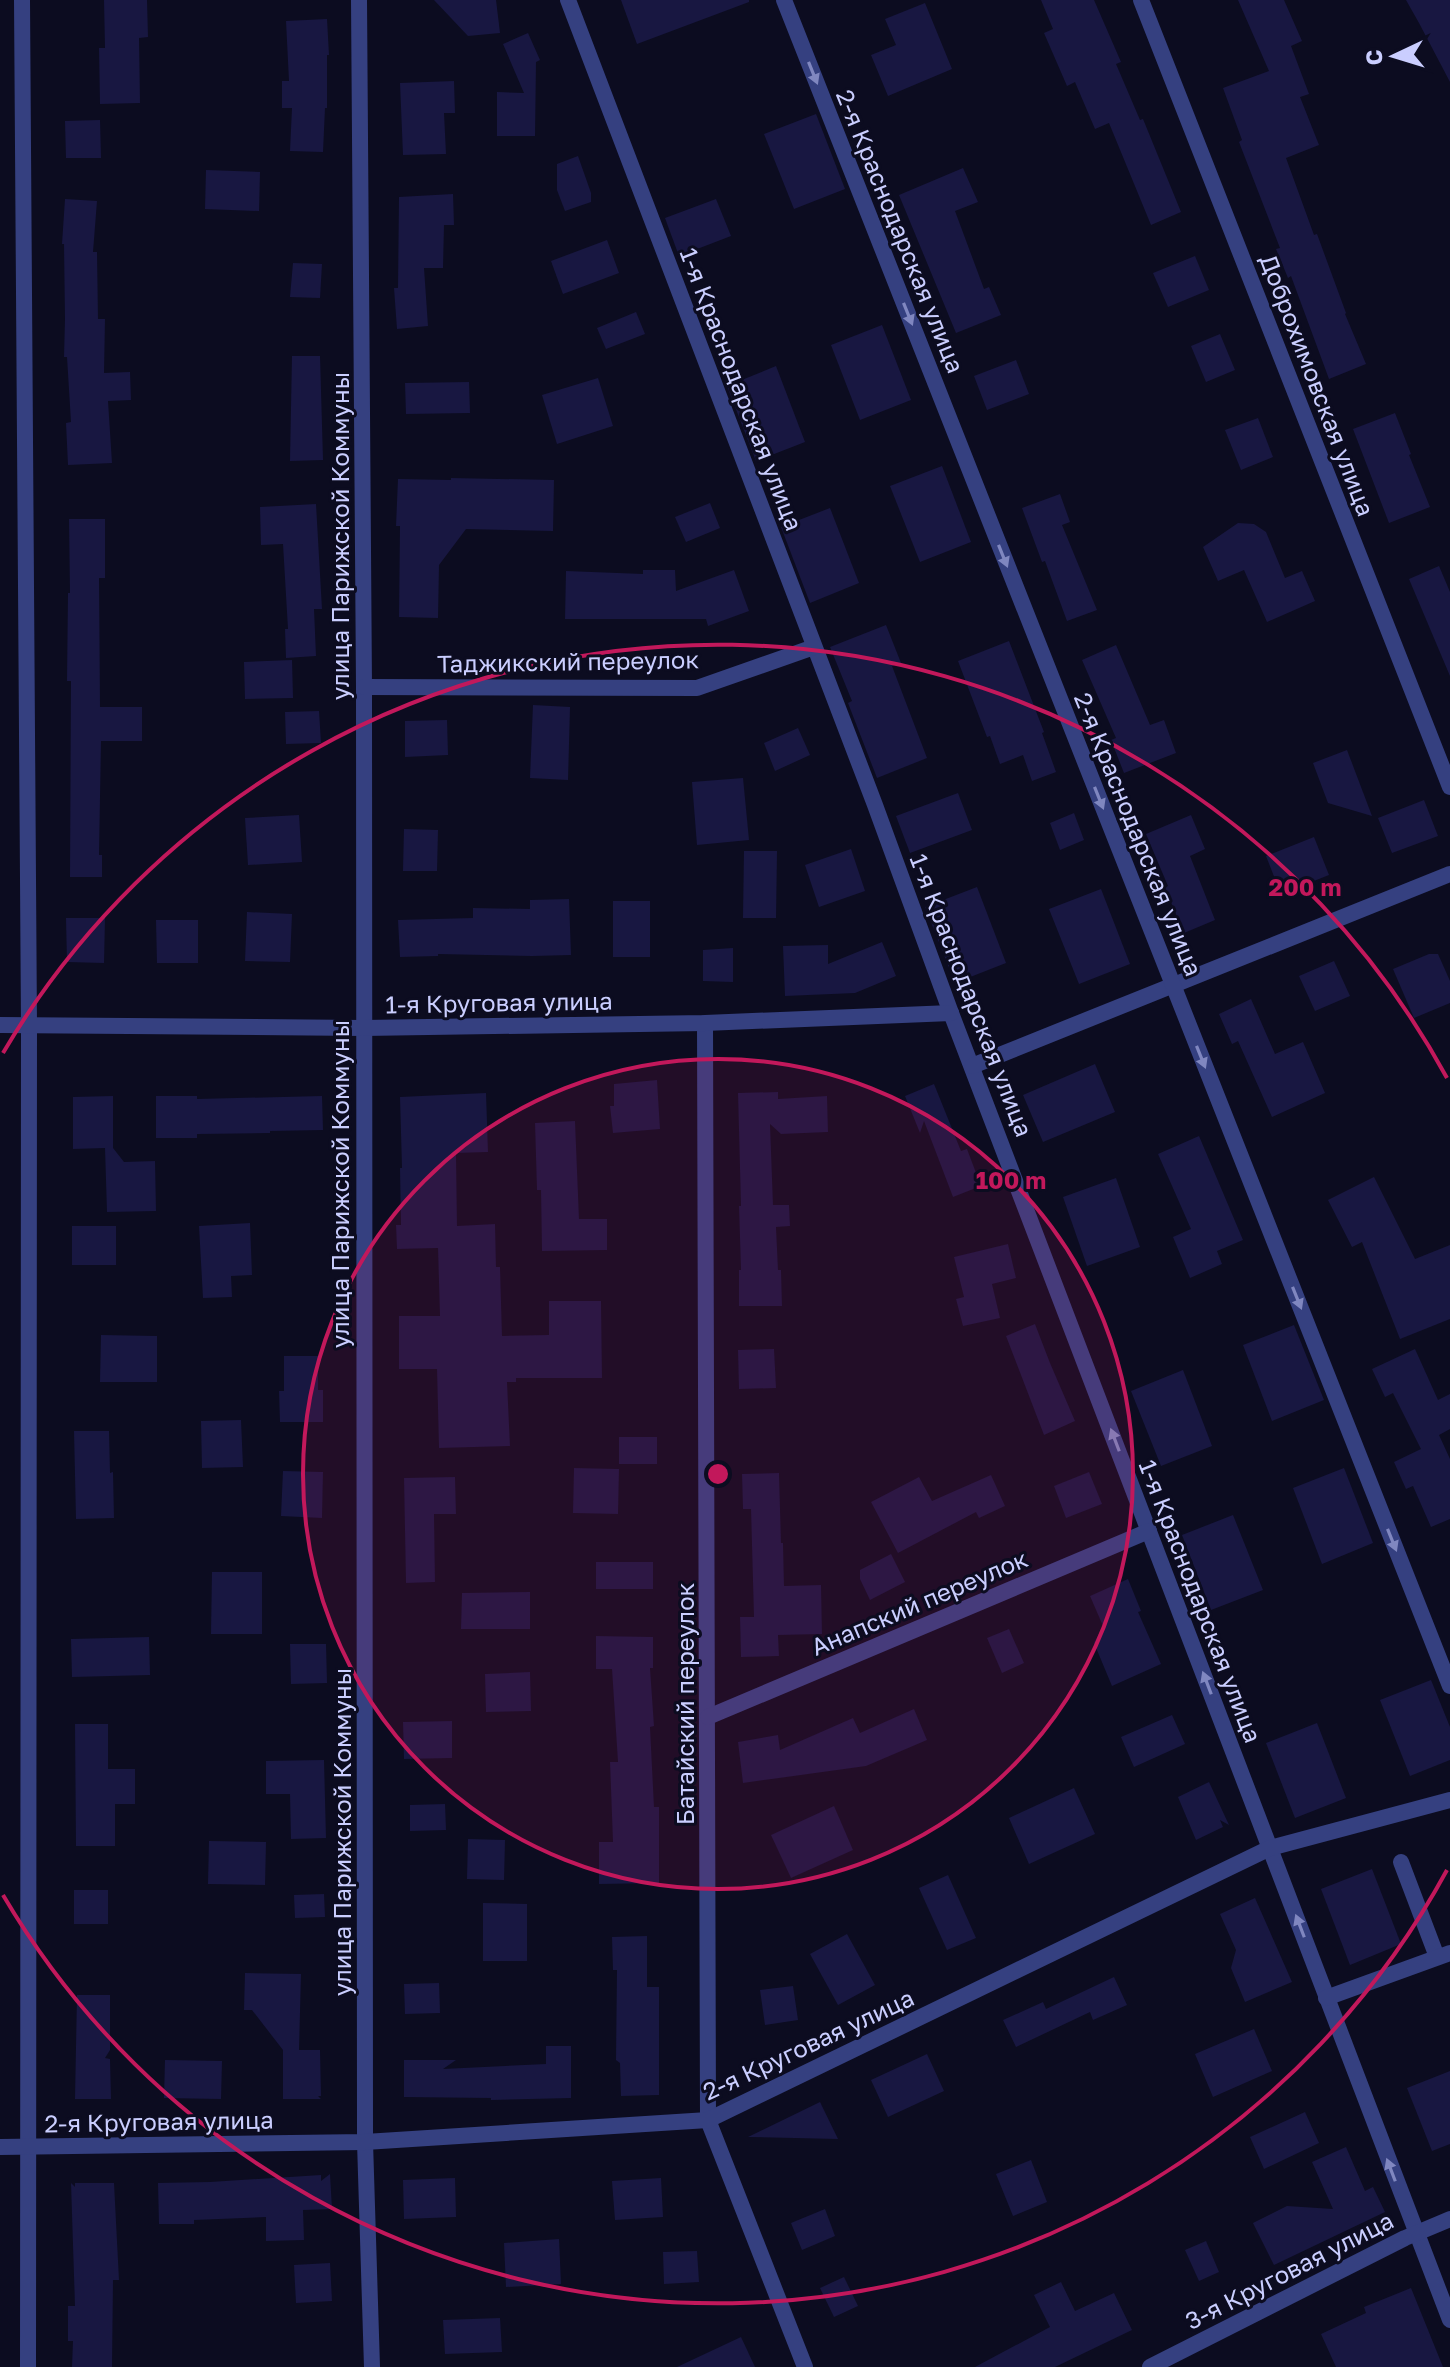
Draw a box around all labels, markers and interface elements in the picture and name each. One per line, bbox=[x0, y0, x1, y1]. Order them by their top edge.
north arrow bbox=[1354, 16, 1434, 96]
text: С bbox=[1360, 49, 1388, 66]
one-way arrow bbox=[806, 61, 819, 85]
street label: 2-я Краснодарская улица bbox=[831, 85, 971, 377]
street label: 1-я Краснодарская улица bbox=[675, 243, 809, 535]
street label: Доброхимовская улица bbox=[1255, 250, 1381, 520]
one-way arrow bbox=[902, 302, 915, 326]
street label: улица Парижской Коммуны bbox=[325, 372, 354, 700]
one-way arrow bbox=[997, 544, 1010, 568]
street label: Таджикский переулок bbox=[437, 644, 699, 678]
street label: 2-я Краснодарская улица bbox=[1069, 688, 1209, 980]
one-way arrow bbox=[1093, 786, 1106, 810]
street label: 1-я Краснодарская улица bbox=[905, 849, 1039, 1141]
text: 200 m bbox=[1269, 872, 1341, 901]
street label: 1-я Круговая улица bbox=[385, 986, 613, 1018]
street label: улица Парижской Коммуны bbox=[325, 1020, 354, 1348]
one-way arrow bbox=[1195, 1045, 1208, 1069]
text: 100 m bbox=[976, 1165, 1046, 1194]
one-way arrow bbox=[1291, 1286, 1304, 1310]
one-way arrow bbox=[1108, 1428, 1121, 1452]
street label: 1-я Краснодарская улица bbox=[1134, 1455, 1268, 1747]
centre of rings bbox=[704, 1460, 732, 1488]
one-way arrow bbox=[1386, 1528, 1399, 1552]
street label: Анапский переулок bbox=[806, 1543, 1032, 1661]
street label: Батайский переулок bbox=[670, 1582, 699, 1825]
street label: улица Парижской Коммуны bbox=[327, 1668, 356, 1996]
one-way arrow bbox=[1200, 1671, 1213, 1695]
one-way arrow bbox=[1293, 1914, 1305, 1938]
street label: 2-я Круговая улица bbox=[698, 1982, 918, 2106]
street label: 2-я Круговая улица bbox=[44, 2104, 274, 2138]
one-way arrow bbox=[1384, 2157, 1397, 2181]
street label: 3-я Круговая улица bbox=[1180, 2205, 1398, 2335]

